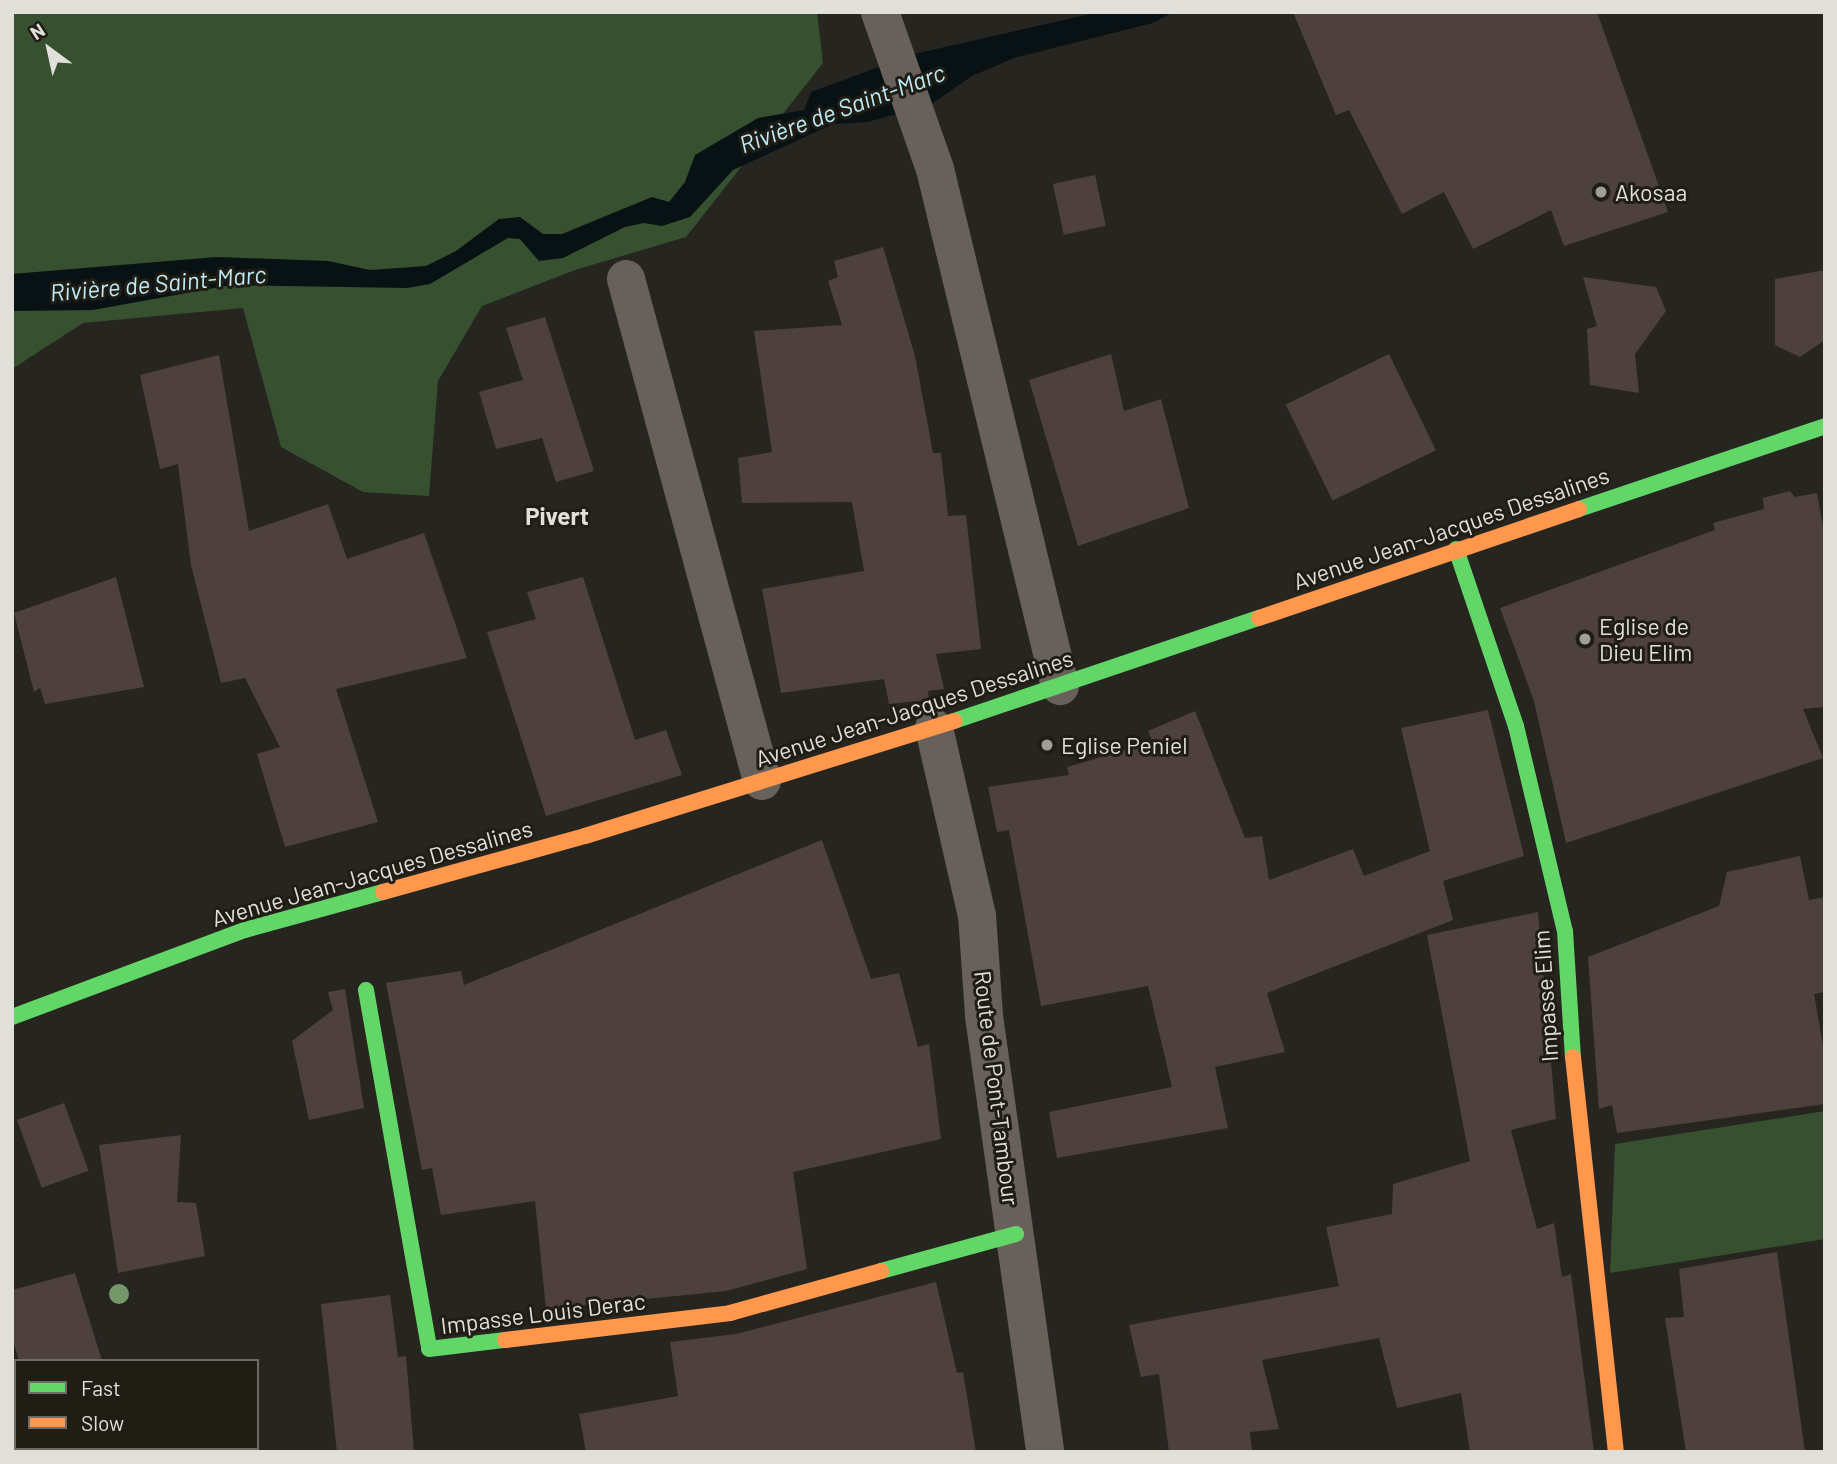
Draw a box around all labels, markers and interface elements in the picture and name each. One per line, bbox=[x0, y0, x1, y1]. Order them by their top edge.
north arrow bbox=[14, 14, 84, 84]
text: N bbox=[26, 18, 49, 44]
water label: Rivière de Saint-Marc bbox=[735, 57, 949, 159]
place label: Akosaa bbox=[1615, 178, 1687, 206]
marker: Akosaa bbox=[1593, 184, 1609, 200]
water label: Rivière de Saint-Marc bbox=[49, 259, 267, 307]
street label: Avenue Jean-Jacques Dessalines bbox=[1289, 461, 1613, 595]
district label: Pivert bbox=[525, 502, 589, 530]
place label: Eglise de Dieu Elim bbox=[1599, 612, 1692, 666]
marker: Eglise de Dieu Elim bbox=[1577, 631, 1593, 647]
street label: Avenue Jean-Jacques Dessalines bbox=[752, 644, 1076, 772]
place label: Eglise Peniel bbox=[1061, 731, 1188, 759]
marker: Eglise Peniel bbox=[1039, 737, 1055, 753]
street label: Avenue Jean-Jacques Dessalines bbox=[209, 814, 535, 932]
street label: Impasse Elim bbox=[1527, 929, 1563, 1063]
street label: Route de Pont-Tambour bbox=[969, 969, 1025, 1207]
street label: Impasse Louis Derac bbox=[439, 1287, 647, 1339]
legend bbox=[14, 1359, 259, 1450]
text: Fast bbox=[81, 1375, 121, 1400]
text: Slow bbox=[81, 1410, 124, 1435]

